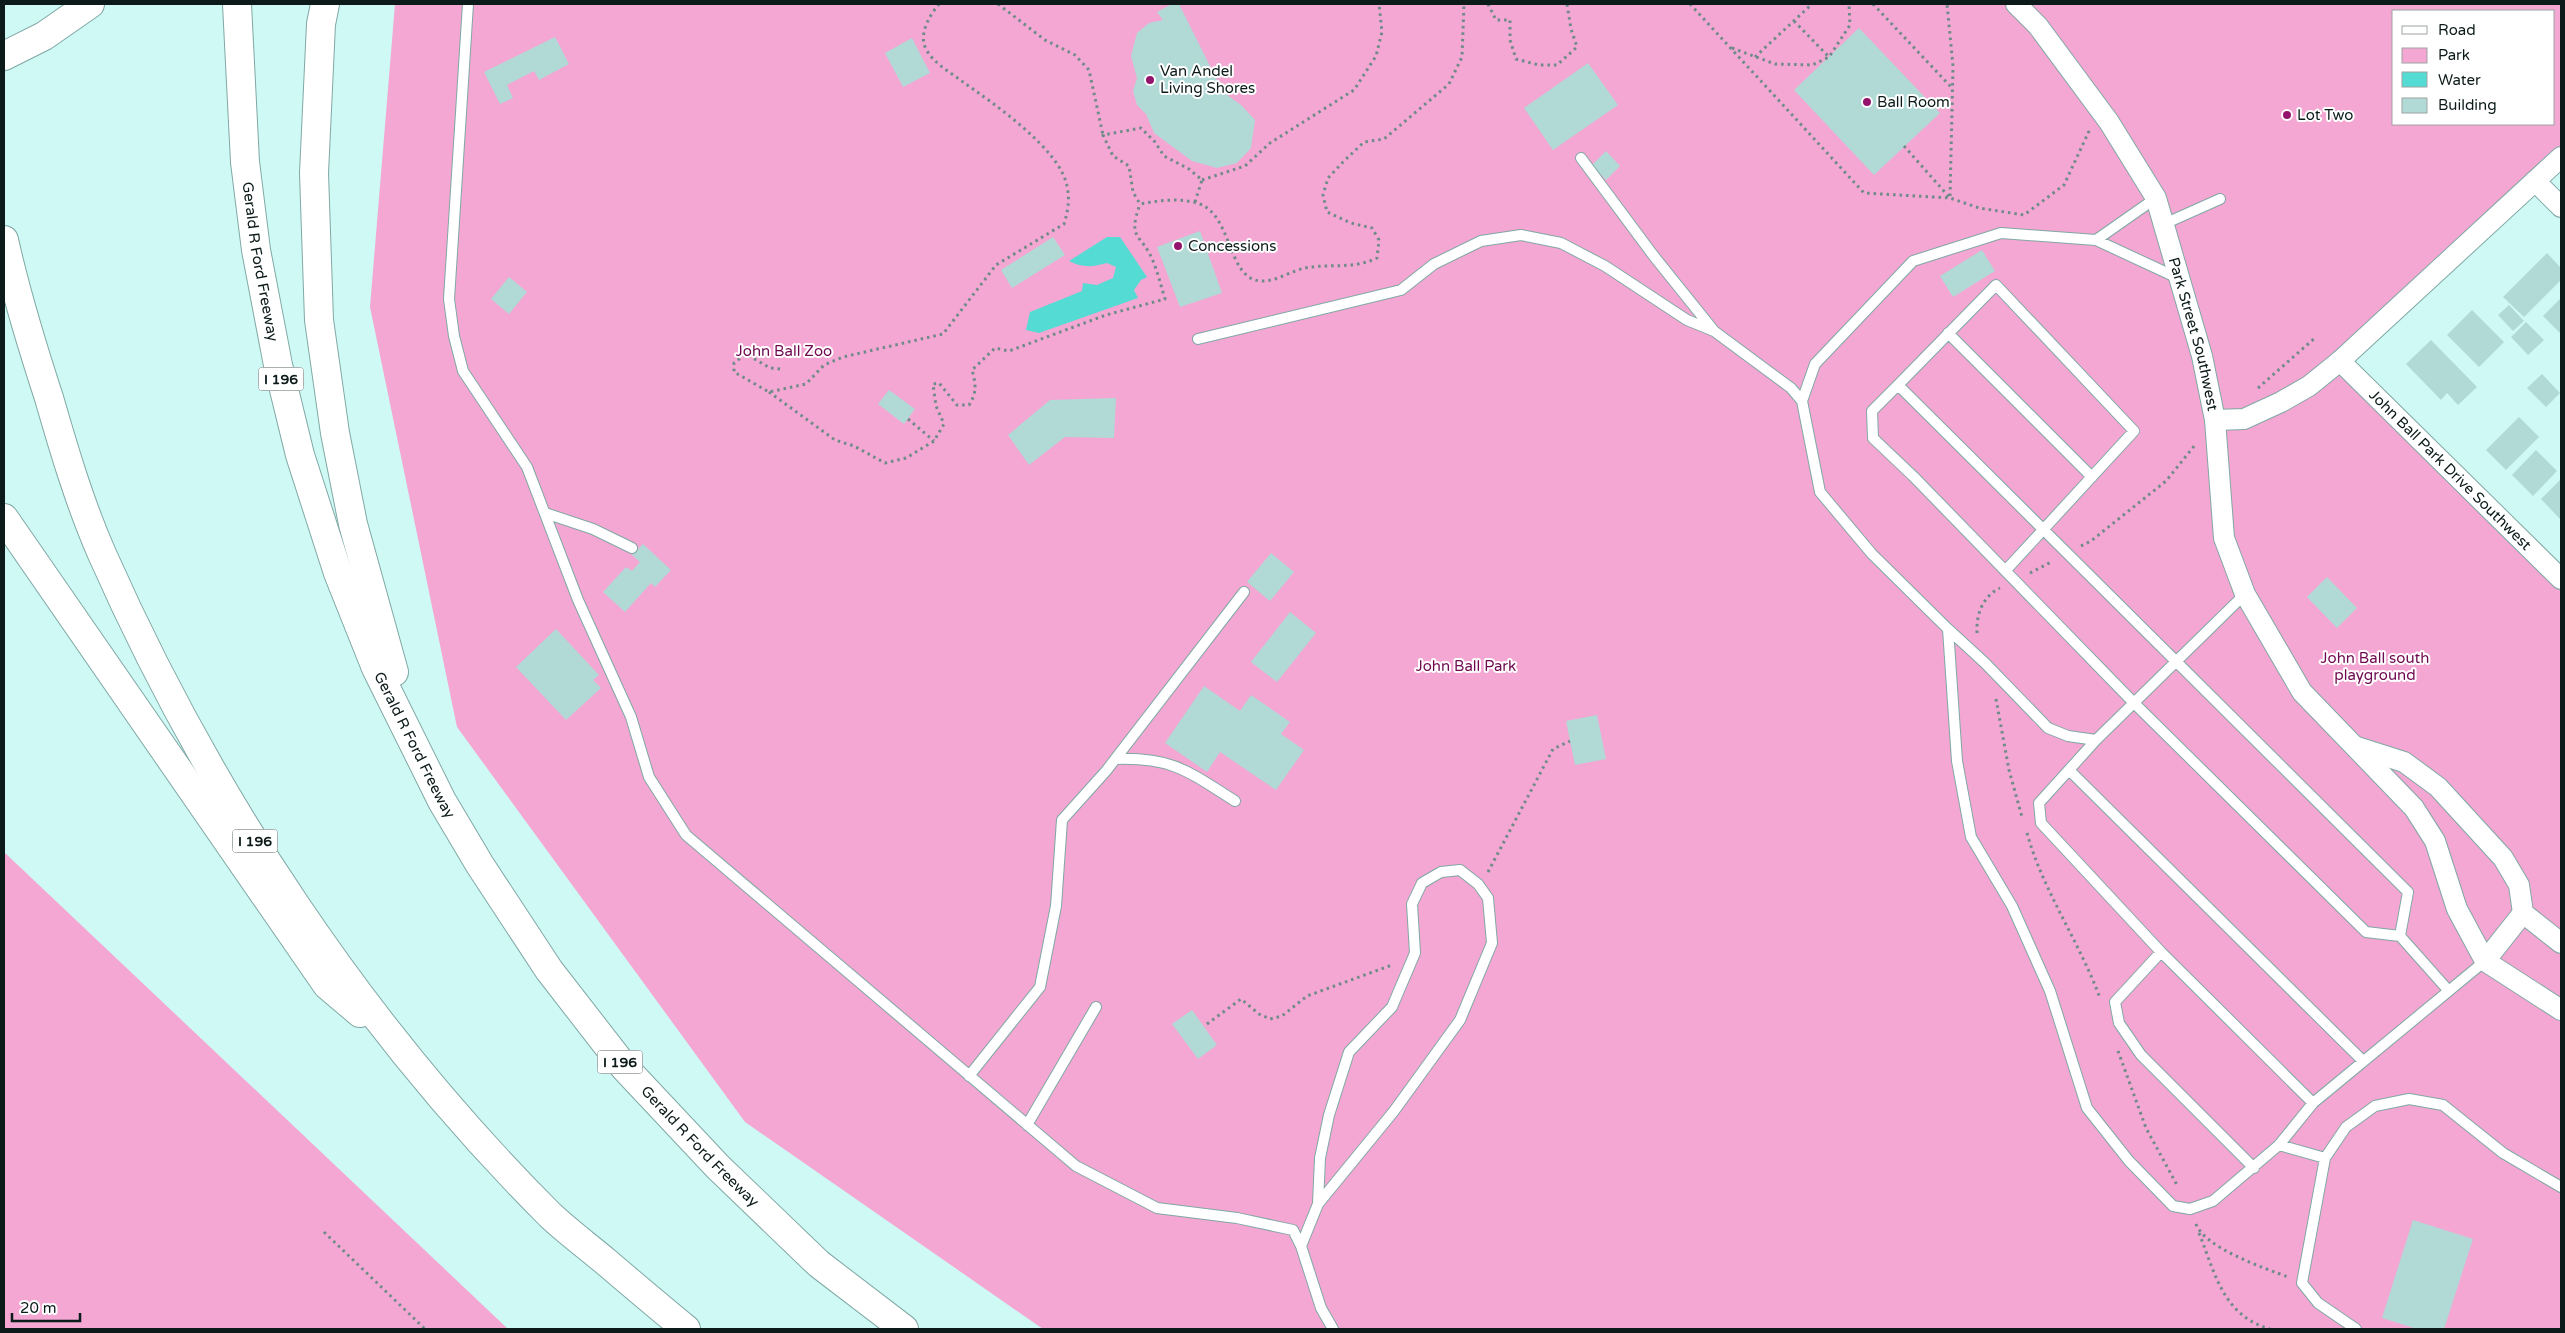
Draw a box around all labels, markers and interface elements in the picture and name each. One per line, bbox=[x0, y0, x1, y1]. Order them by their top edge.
legend bbox=[2392, 10, 2555, 125]
text: Road bbox=[2438, 21, 2476, 39]
text: Park bbox=[2438, 46, 2470, 64]
place label: Van Andel Living Shores bbox=[1160, 62, 1255, 97]
text: Water bbox=[2438, 71, 2481, 89]
marker: Van Andel Living Shores bbox=[1144, 74, 1156, 86]
place label: Ball Room bbox=[1877, 93, 1950, 111]
marker: Ball Room bbox=[1861, 96, 1873, 108]
text: Building bbox=[2438, 96, 2497, 114]
place label: Lot Two bbox=[2297, 106, 2353, 124]
marker: Lot Two bbox=[2281, 109, 2293, 121]
street label: Gerald R Ford Freeway bbox=[239, 181, 282, 343]
place label: Concessions bbox=[1188, 237, 1276, 255]
marker: Concessions bbox=[1172, 240, 1184, 252]
street label: Park Street Southwest bbox=[2165, 255, 2222, 413]
park label: John Ball Zoo bbox=[736, 342, 832, 360]
road number: I 196 bbox=[258, 368, 304, 390]
street label: John Ball Park Drive Southwest bbox=[2365, 386, 2535, 554]
park label: John Ball south playground bbox=[2321, 649, 2429, 684]
park label: John Ball Park bbox=[1416, 657, 1516, 675]
street label: Gerald R Ford Freeway bbox=[370, 669, 459, 821]
road number: I 196 bbox=[232, 829, 278, 852]
road number: I 196 bbox=[598, 1050, 642, 1074]
street label: Gerald R Ford Freeway bbox=[637, 1082, 763, 1211]
scale bar bbox=[12, 1290, 80, 1322]
text: 20 m bbox=[20, 1299, 57, 1317]

